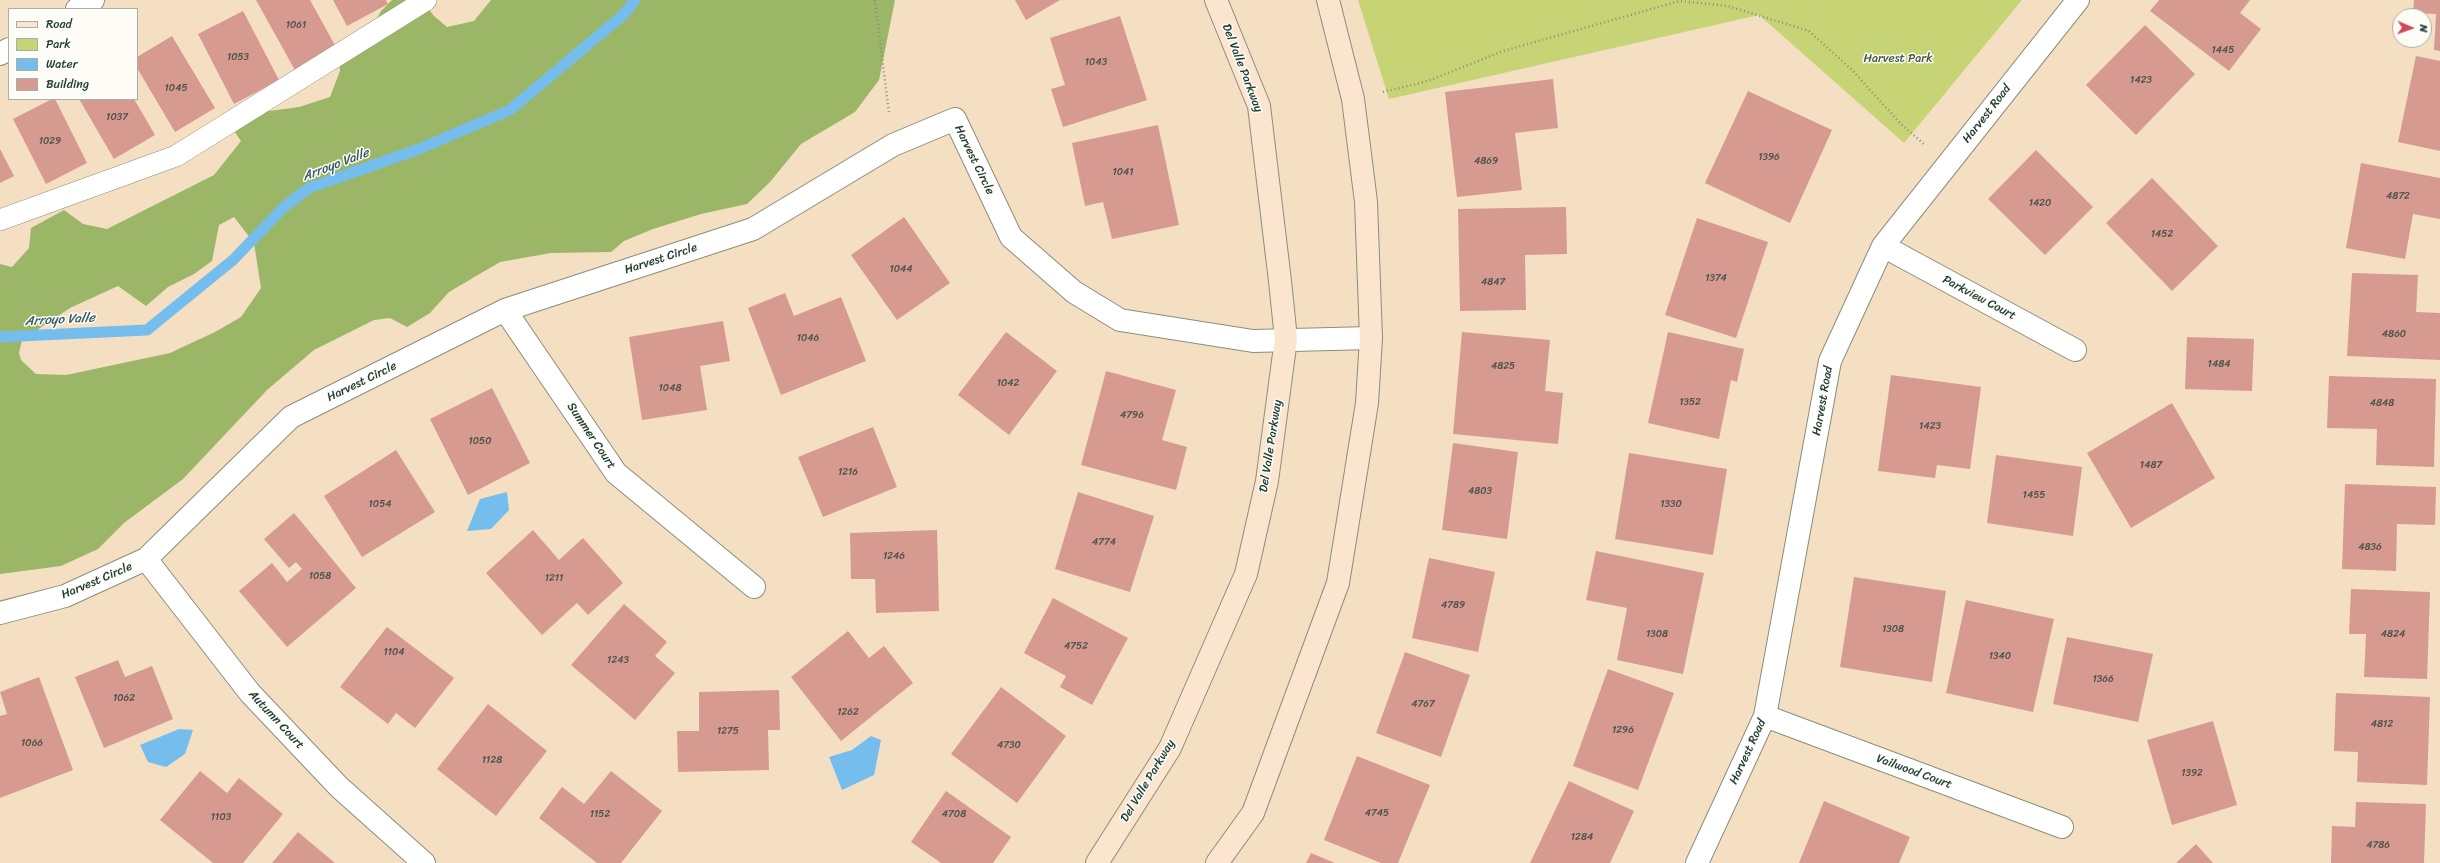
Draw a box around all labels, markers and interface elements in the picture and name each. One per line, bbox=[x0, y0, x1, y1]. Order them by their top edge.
legend bbox=[8, 8, 138, 100]
north arrow bbox=[2392, 8, 2432, 48]
text: Road bbox=[46, 13, 72, 35]
house number: 1061 bbox=[286, 19, 306, 31]
street label: Del Valle Parkway bbox=[1219, 22, 1265, 114]
text: N bbox=[2414, 24, 2433, 33]
text: Park bbox=[46, 33, 71, 55]
house number: 1445 bbox=[2212, 44, 2234, 56]
house number: 1053 bbox=[227, 51, 249, 63]
park label: Harvest Park bbox=[1863, 52, 1933, 66]
text: Water bbox=[46, 53, 78, 75]
house number: 1043 bbox=[1085, 56, 1107, 68]
text: Building bbox=[46, 73, 89, 95]
house number: 1423 bbox=[2130, 74, 2152, 86]
house number: 1045 bbox=[165, 82, 187, 94]
street label: Harvest Road bbox=[1960, 82, 2014, 146]
house number: 1037 bbox=[106, 111, 128, 123]
street label: Harvest Circle bbox=[951, 123, 997, 197]
house number: 1029 bbox=[39, 135, 61, 147]
water label: Arroyo Valle bbox=[301, 145, 371, 185]
house number: 1396 bbox=[1758, 151, 1780, 163]
house number: 4869 bbox=[1474, 155, 1498, 167]
house number: 1041 bbox=[1112, 166, 1134, 178]
house number: 4872 bbox=[2386, 190, 2410, 202]
house number: 1420 bbox=[2029, 197, 2051, 209]
house number: 1452 bbox=[2151, 228, 2173, 240]
street label: Harvest Circle bbox=[623, 240, 699, 278]
house number: 1044 bbox=[889, 263, 913, 275]
house number: 1374 bbox=[1705, 272, 1727, 284]
street label: Parkview Court bbox=[1940, 273, 2018, 323]
house number: 4847 bbox=[1481, 276, 1505, 288]
water label: Arroyo Valle bbox=[25, 310, 95, 330]
house number: 4860 bbox=[2382, 328, 2406, 340]
house number: 1046 bbox=[797, 332, 819, 344]
house number: 1484 bbox=[2208, 358, 2230, 370]
street label: Harvest Circle bbox=[325, 359, 399, 405]
house number: 4825 bbox=[1491, 360, 1515, 372]
street label: Harvest Road bbox=[1810, 365, 1836, 437]
house number: 1042 bbox=[997, 377, 1019, 389]
house number: 1048 bbox=[659, 382, 681, 394]
house number: 1352 bbox=[1679, 396, 1701, 408]
house number: 4848 bbox=[2370, 397, 2394, 409]
street label: Del Valle Parkway bbox=[1257, 399, 1285, 493]
street label: Summer Court bbox=[564, 400, 618, 472]
house number: 4796 bbox=[1120, 409, 1144, 421]
house number: 1423 bbox=[1919, 420, 1941, 432]
house number: 1050 bbox=[468, 435, 492, 447]
house number: 1487 bbox=[2140, 459, 2162, 471]
house number: 1216 bbox=[838, 466, 858, 478]
house number: 4803 bbox=[1468, 485, 1492, 497]
house number: 1455 bbox=[2023, 489, 2045, 501]
house number: 1054 bbox=[369, 498, 391, 510]
house number: 1330 bbox=[1660, 498, 1682, 510]
house number: 4774 bbox=[1092, 536, 1116, 548]
house number: 4836 bbox=[2358, 541, 2382, 553]
house number: 1246 bbox=[883, 550, 905, 562]
street label: Harvest Circle bbox=[59, 560, 135, 602]
house number: 1058 bbox=[309, 570, 331, 582]
house number: 1211 bbox=[545, 572, 563, 584]
house number: 4789 bbox=[1441, 599, 1465, 611]
house number: 1308 bbox=[1882, 623, 1904, 635]
house number: 1308 bbox=[1646, 628, 1668, 640]
house number: 4824 bbox=[2381, 628, 2405, 640]
house number: 4752 bbox=[1064, 640, 1088, 652]
house number: 1104 bbox=[383, 646, 405, 658]
house number: 1340 bbox=[1989, 650, 2011, 662]
house number: 1243 bbox=[607, 654, 629, 666]
house number: 1366 bbox=[2092, 673, 2114, 685]
street label: Autumn Court bbox=[245, 688, 307, 752]
house number: 1062 bbox=[113, 692, 135, 704]
house number: 4767 bbox=[1411, 698, 1435, 710]
house number: 1262 bbox=[837, 706, 859, 718]
street label: Harvest Road bbox=[1727, 717, 1769, 787]
house number: 4812 bbox=[2371, 718, 2393, 730]
house number: 1296 bbox=[1612, 724, 1634, 736]
house number: 1275 bbox=[717, 725, 739, 737]
house number: 1066 bbox=[21, 737, 43, 749]
street label: Del Valle Parkway bbox=[1118, 737, 1178, 825]
house number: 4730 bbox=[997, 739, 1021, 751]
street label: Vailwood Court bbox=[1874, 752, 1954, 792]
house number: 1128 bbox=[482, 754, 502, 766]
house number: 1392 bbox=[2181, 767, 2203, 779]
house number: 4745 bbox=[1365, 807, 1389, 819]
house number: 1152 bbox=[590, 808, 610, 820]
house number: 4708 bbox=[942, 808, 966, 820]
house number: 1103 bbox=[211, 811, 231, 823]
house number: 1284 bbox=[1571, 831, 1593, 843]
house number: 4786 bbox=[2366, 839, 2390, 851]

